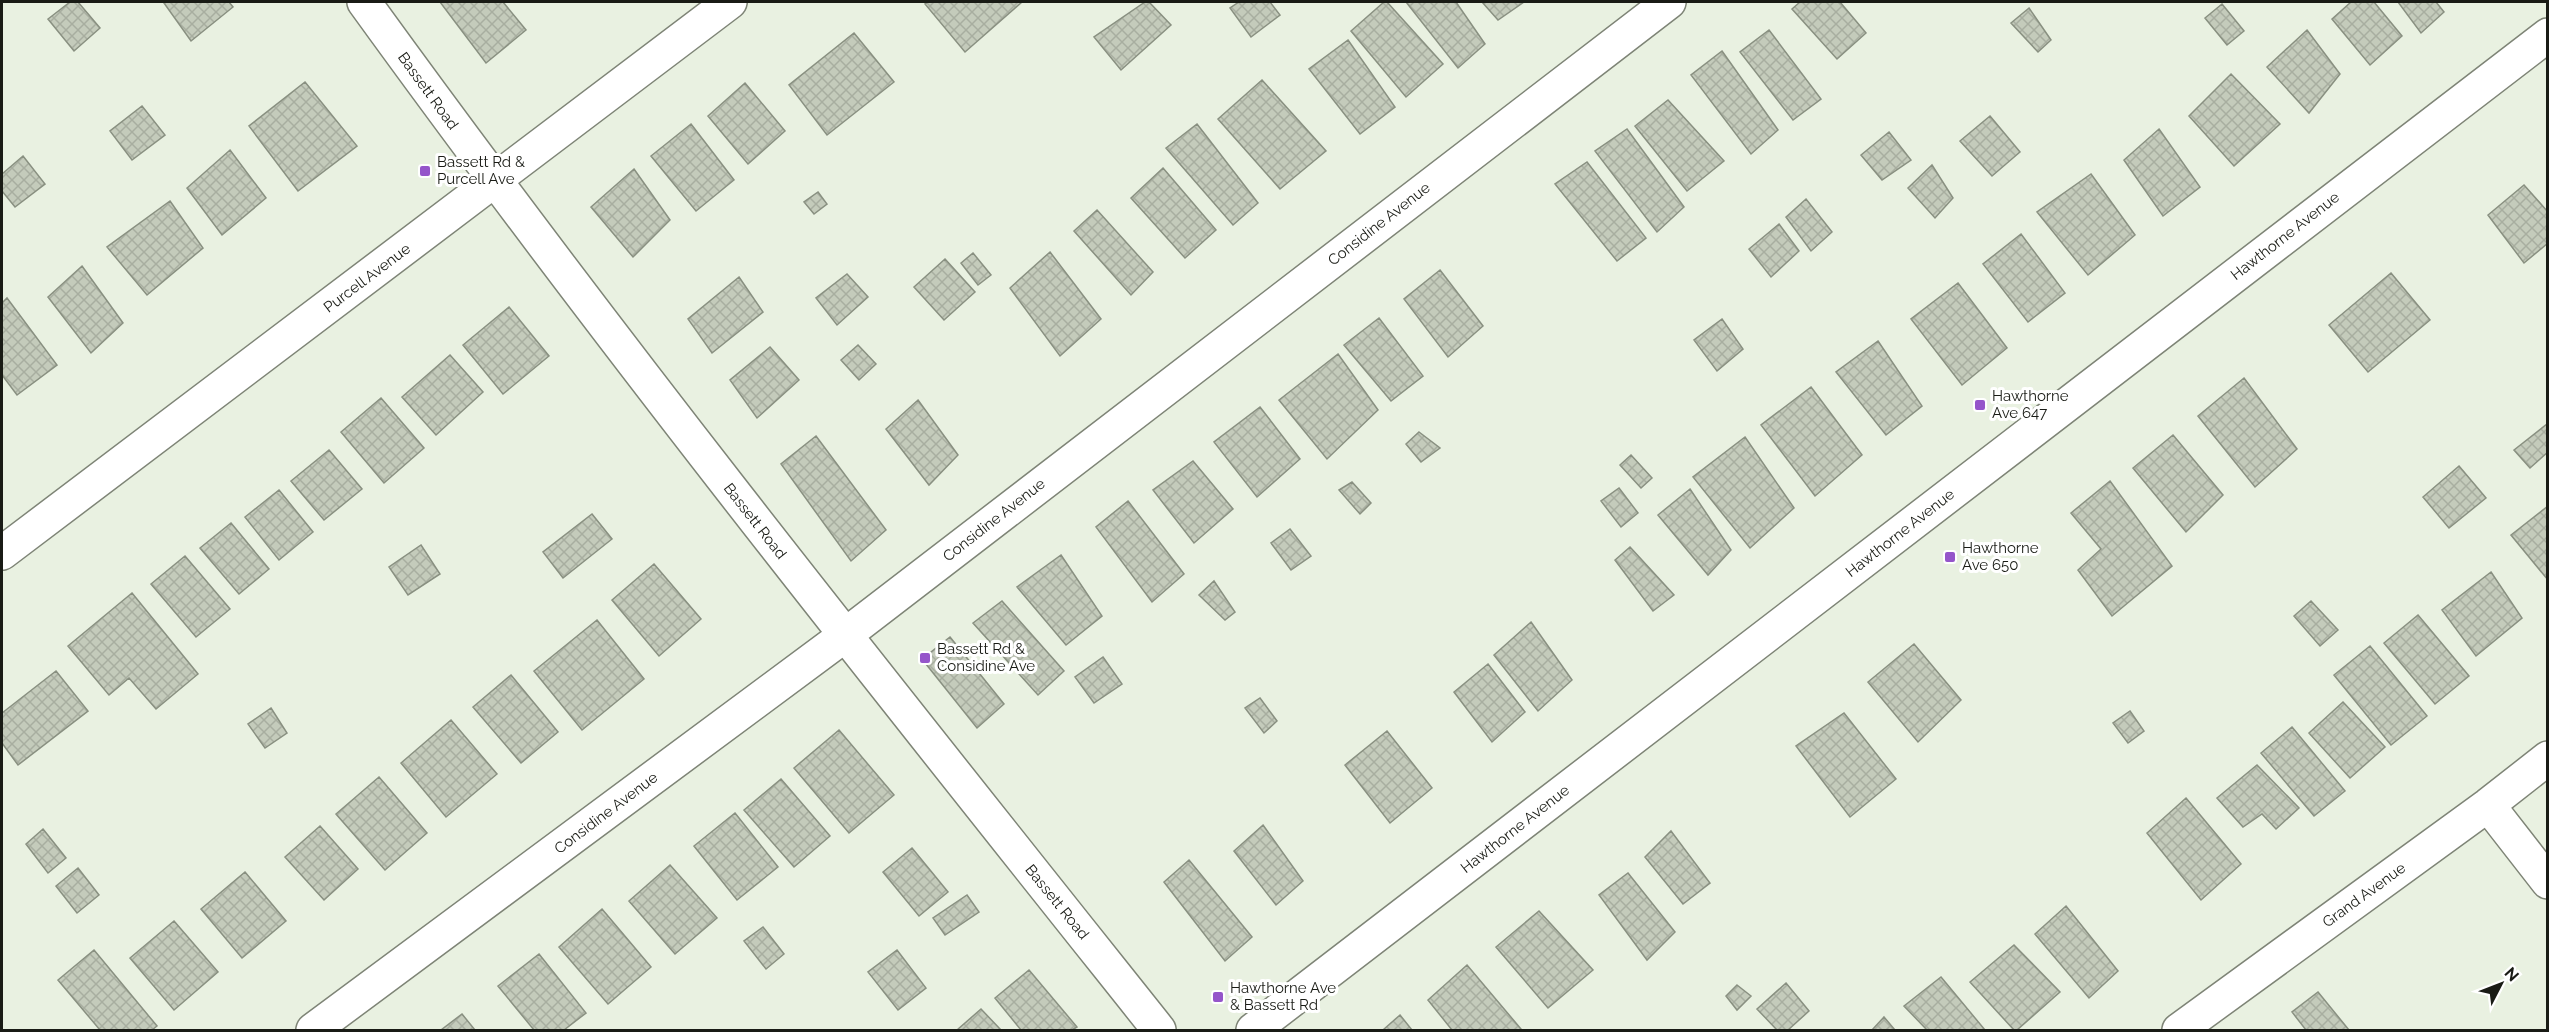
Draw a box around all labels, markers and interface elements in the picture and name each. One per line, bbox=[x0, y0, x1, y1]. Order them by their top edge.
street label: Bassett Road bbox=[394, 49, 462, 133]
place label: Bassett Rd & Purcell Ave bbox=[437, 153, 525, 188]
marker: Bassett Rd & Purcell Ave bbox=[418, 164, 432, 178]
street label: Considine Avenue bbox=[1324, 178, 1434, 269]
street label: Hawthorne Avenue bbox=[2227, 188, 2343, 284]
street label: Purcell Avenue bbox=[320, 239, 414, 316]
place label: Hawthorne Ave 647 bbox=[1992, 387, 2069, 422]
marker: Hawthorne Ave 647 bbox=[1973, 398, 1987, 412]
street label: Considine Avenue bbox=[939, 474, 1049, 565]
street label: Bassett Road bbox=[720, 480, 790, 562]
street label: Hawthorne Avenue bbox=[1842, 485, 1958, 581]
place label: Hawthorne Ave 650 bbox=[1962, 539, 2039, 574]
marker: Hawthorne Ave 650 bbox=[1943, 550, 1957, 564]
place label: Bassett Rd & Considine Ave bbox=[937, 640, 1035, 675]
marker: Bassett Rd & Considine Ave bbox=[918, 651, 932, 665]
street label: Considine Avenue bbox=[551, 768, 661, 858]
street label: Hawthorne Avenue bbox=[1457, 781, 1573, 877]
street label: Grand Avenue bbox=[2319, 859, 2409, 931]
street label: Bassett Road bbox=[1021, 861, 1093, 943]
north arrow bbox=[2471, 954, 2531, 1014]
text: N bbox=[2501, 963, 2523, 985]
place label: Hawthorne Ave & Bassett Rd bbox=[1230, 979, 1336, 1014]
marker: Hawthorne Ave & Bassett Rd bbox=[1211, 990, 1225, 1004]

